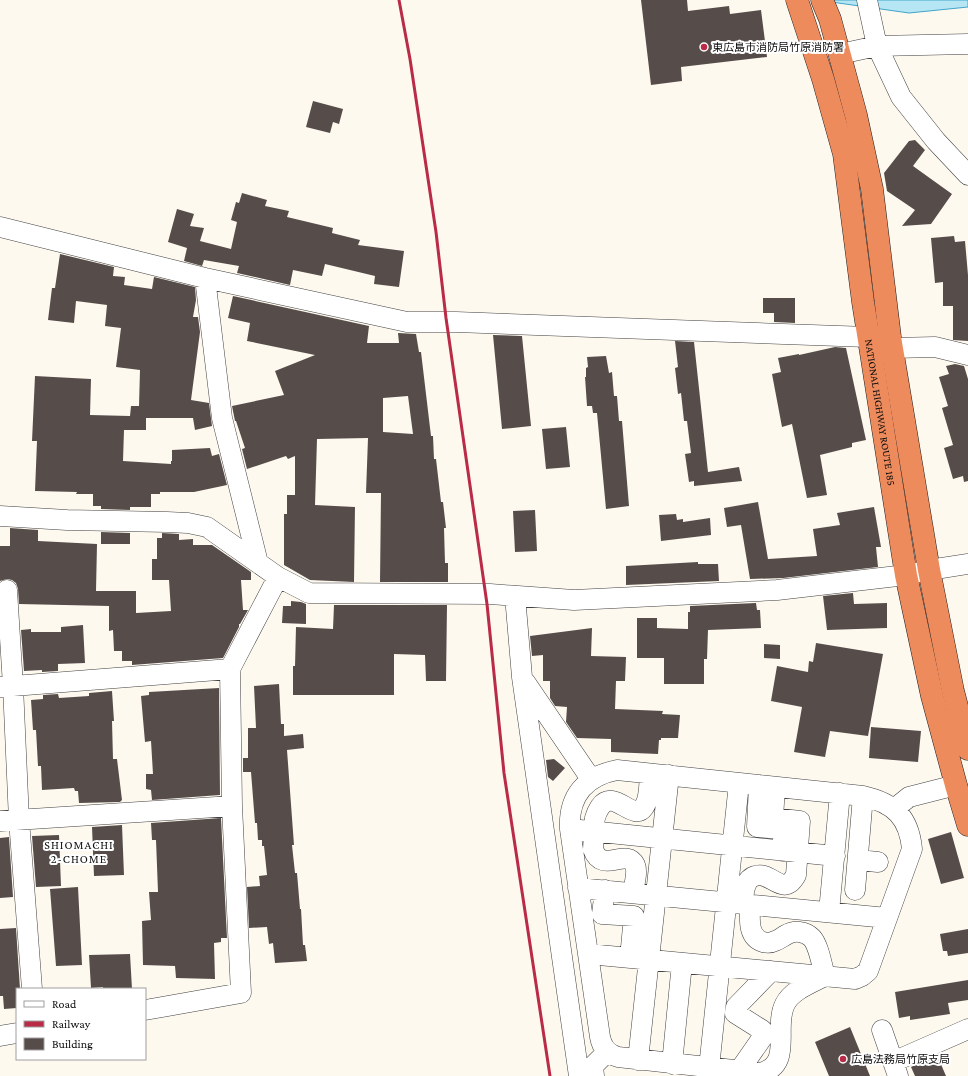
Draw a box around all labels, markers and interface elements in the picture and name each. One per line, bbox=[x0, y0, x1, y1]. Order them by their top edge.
place label: 東広島市消防局竹原消防署 bbox=[712, 41, 844, 53]
marker: 東広島市消防局竹原消防署 bbox=[699, 42, 709, 52]
street label: NATIONAL HIGHWAY ROUTE 185 bbox=[863, 338, 898, 486]
district label: SHIOMACHI 2-CHOME bbox=[44, 838, 114, 866]
legend bbox=[16, 988, 146, 1060]
text: Road bbox=[52, 997, 77, 1011]
text: Railway bbox=[52, 1017, 91, 1031]
text: Building bbox=[52, 1037, 93, 1051]
place label: 広島法務局竹原支局 bbox=[851, 1053, 950, 1065]
marker: 広島法務局竹原支局 bbox=[838, 1054, 848, 1064]

